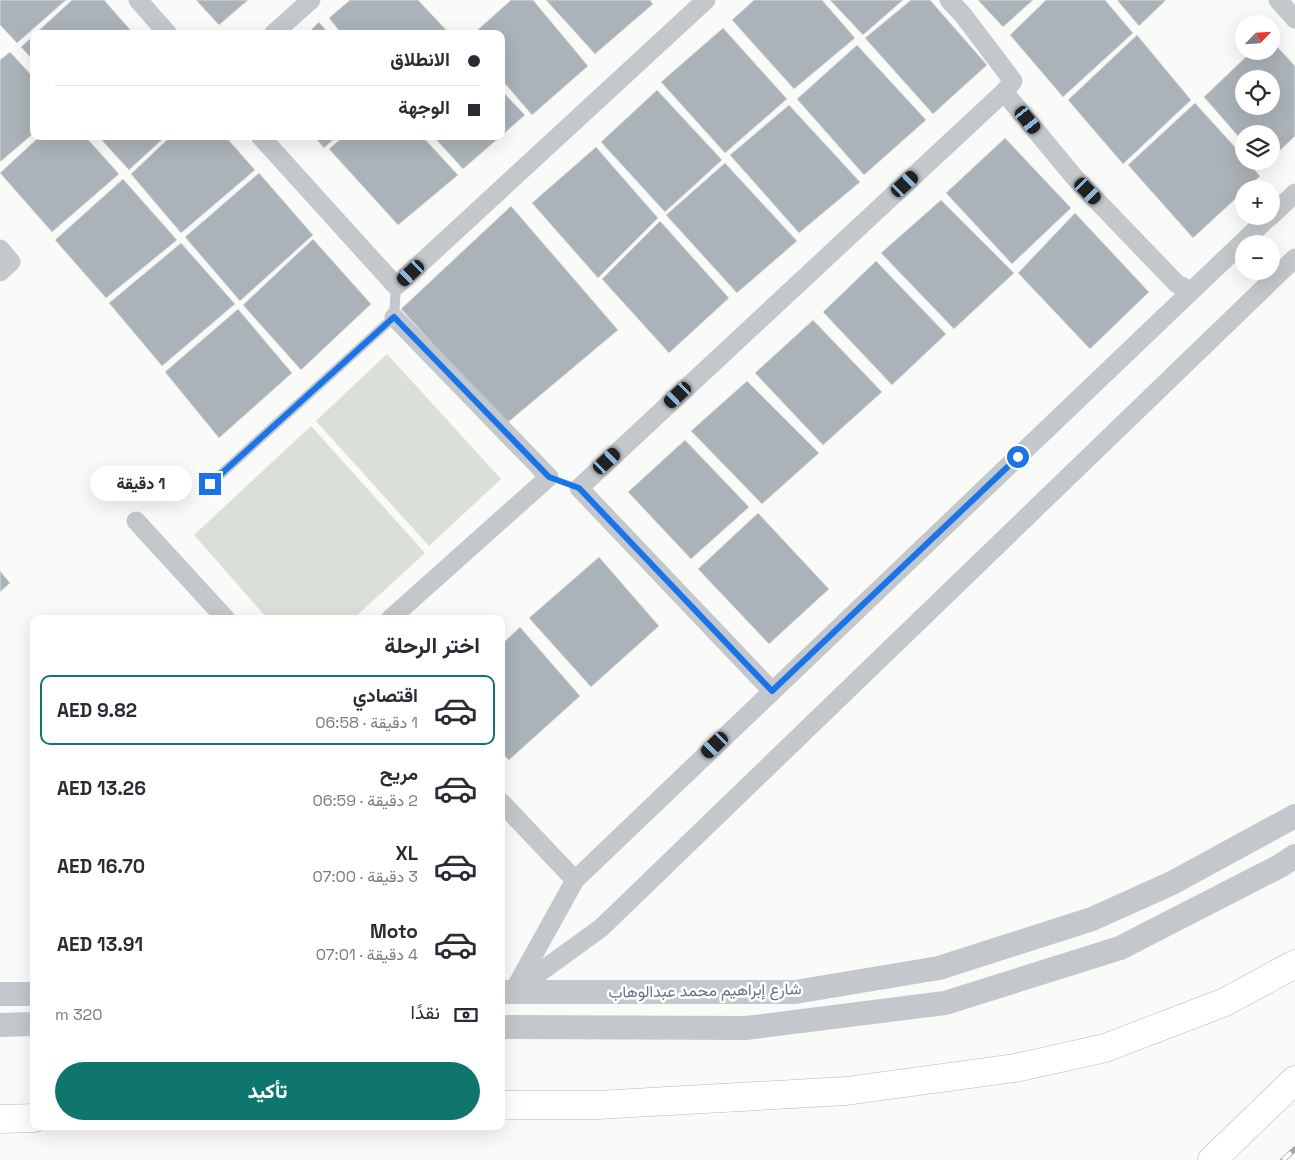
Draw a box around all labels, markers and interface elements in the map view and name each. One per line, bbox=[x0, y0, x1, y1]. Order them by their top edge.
north arrow bbox=[1235, 15, 1280, 60]
map controls bbox=[1235, 15, 1280, 280]
text: الانطلاق bbox=[390, 47, 450, 72]
button: locate bbox=[1235, 70, 1280, 115]
text: الوجهة bbox=[398, 95, 450, 120]
car bbox=[1012, 104, 1043, 136]
button: layers bbox=[1235, 125, 1280, 170]
car bbox=[888, 168, 921, 200]
car bbox=[1072, 175, 1103, 207]
button: + bbox=[1235, 180, 1280, 225]
button: − bbox=[1235, 235, 1280, 280]
car bbox=[394, 257, 427, 289]
car bbox=[661, 379, 694, 411]
car bbox=[590, 445, 623, 477]
route start bbox=[1007, 446, 1029, 468]
callout: 1 دقيقة bbox=[90, 466, 192, 502]
text: 1 دقيقة bbox=[116, 473, 166, 494]
route end bbox=[199, 473, 221, 495]
text: اختر الرحلة bbox=[384, 631, 480, 659]
text: اقتصادي bbox=[353, 683, 418, 708]
icon: car bbox=[433, 688, 478, 733]
text: AED 9.82 bbox=[57, 698, 137, 723]
text: 1 دقيقة · 06:58 bbox=[315, 712, 418, 733]
car bbox=[698, 729, 731, 761]
text: مريح bbox=[380, 761, 418, 786]
icon: car bbox=[433, 766, 478, 811]
text: AED 13.26 bbox=[57, 776, 146, 801]
text: 2 دقيقة · 06:59 bbox=[313, 790, 418, 811]
text: XL bbox=[395, 841, 418, 866]
icon: car bbox=[433, 844, 478, 889]
text: AED 16.70 bbox=[57, 854, 145, 879]
text: 3 دقيقة · 07:00 bbox=[312, 866, 418, 887]
text: Moto bbox=[370, 919, 418, 944]
icon: car bbox=[433, 922, 478, 967]
text: AED 13.91 bbox=[57, 932, 143, 957]
text: 4 دقيقة · 07:01 bbox=[316, 944, 418, 965]
street label: شارع إبراهيم محمد عبدالوهاب bbox=[608, 978, 802, 1004]
text: نقدًا bbox=[411, 1000, 440, 1025]
icon: cash bbox=[452, 1001, 480, 1029]
text: 320 m bbox=[55, 1004, 102, 1025]
button: تأكيد bbox=[55, 1062, 480, 1120]

